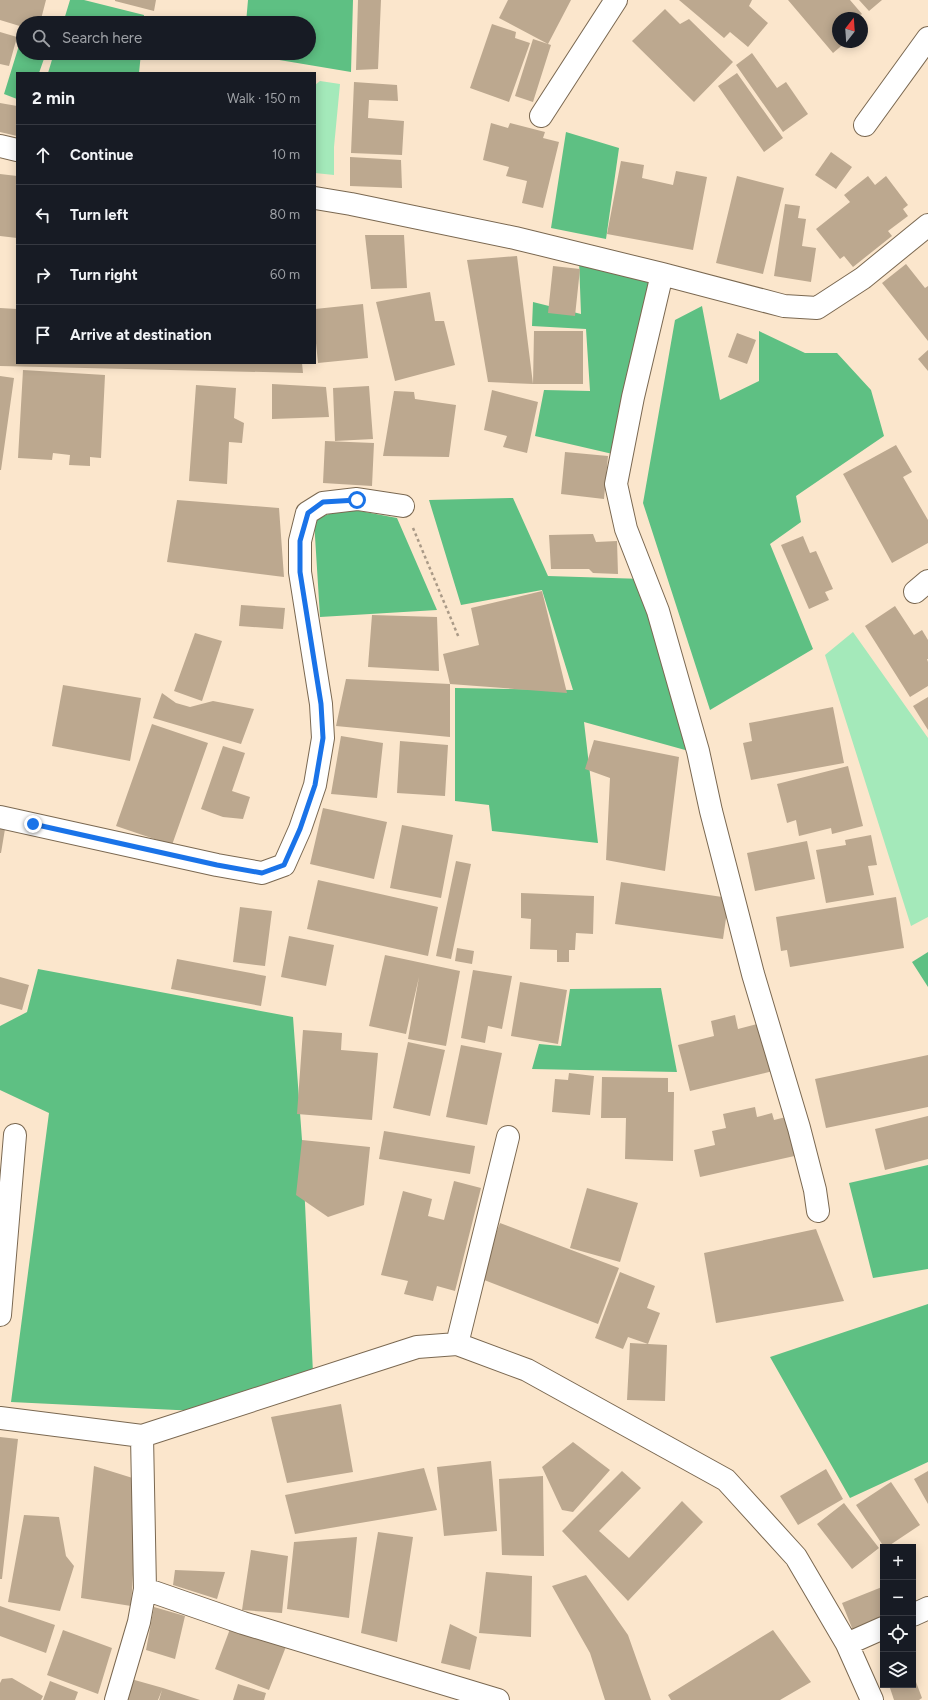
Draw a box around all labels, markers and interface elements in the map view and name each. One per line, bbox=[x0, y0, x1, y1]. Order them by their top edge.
north arrow bbox=[832, 12, 868, 48]
search box bbox=[16, 16, 316, 60]
icon: search bbox=[30, 27, 52, 49]
text: Search here bbox=[62, 29, 142, 47]
text: 2 min bbox=[32, 88, 75, 108]
text: Walk · 150 m bbox=[227, 91, 300, 106]
icon: ahead bbox=[32, 144, 54, 166]
text: Continue bbox=[70, 146, 133, 164]
text: 10 m bbox=[272, 147, 300, 162]
icon: left bbox=[32, 204, 54, 226]
text: Turn left bbox=[70, 206, 128, 224]
text: 80 m bbox=[269, 207, 300, 222]
icon: right bbox=[32, 264, 54, 286]
text: Turn right bbox=[70, 266, 138, 284]
text: 60 m bbox=[270, 267, 300, 282]
icon: arrive bbox=[32, 324, 54, 346]
text: Arrive at destination bbox=[70, 326, 211, 344]
route start bbox=[348, 491, 366, 509]
route end bbox=[24, 815, 42, 833]
map controls bbox=[880, 1544, 916, 1688]
button: + bbox=[880, 1544, 916, 1580]
button: − bbox=[880, 1580, 916, 1616]
button: locate bbox=[880, 1616, 916, 1652]
button: layers bbox=[880, 1652, 916, 1688]

